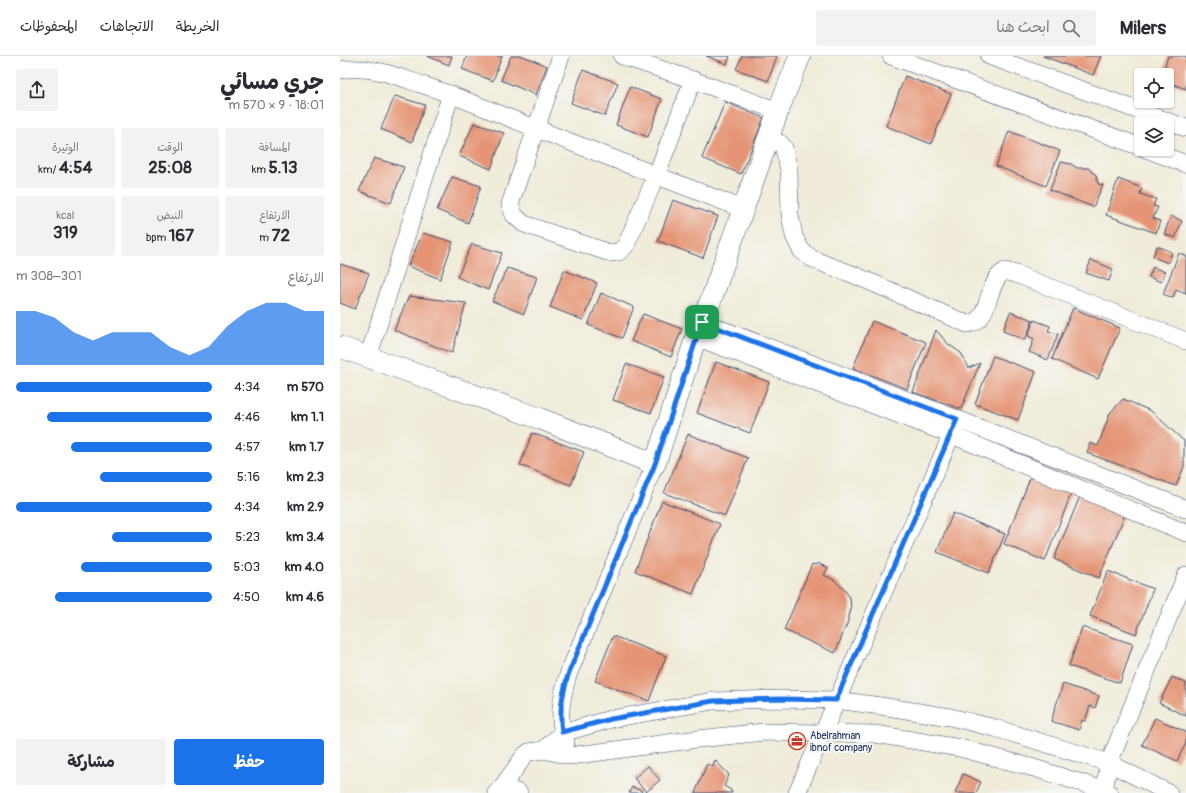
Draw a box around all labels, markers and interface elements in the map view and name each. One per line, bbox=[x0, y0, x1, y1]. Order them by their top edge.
search box bbox=[816, 10, 1096, 46]
text: Milers bbox=[1120, 16, 1166, 40]
icon: search bbox=[1060, 17, 1082, 39]
text: المحفوظات bbox=[20, 18, 78, 35]
text: الاتجاهات bbox=[100, 18, 154, 35]
text: الخريطة bbox=[176, 18, 219, 35]
text: ابحث هنا bbox=[996, 18, 1050, 37]
text: جري مسائي bbox=[220, 68, 324, 96]
map controls bbox=[1134, 68, 1174, 156]
button: locate bbox=[1134, 68, 1174, 108]
button: share bbox=[16, 69, 58, 111]
text: 18:01 · 9 × 570 m bbox=[228, 97, 324, 113]
button: layers bbox=[1134, 116, 1174, 156]
text: الوتيرة bbox=[52, 141, 79, 154]
text: الوقت bbox=[157, 141, 183, 154]
text: المسافة bbox=[259, 141, 290, 154]
text: 4:54 bbox=[59, 157, 92, 178]
text: 25:08 bbox=[148, 157, 192, 178]
text: 5.13 bbox=[269, 157, 298, 178]
text: /km bbox=[38, 163, 59, 176]
text: km bbox=[252, 163, 269, 176]
text: kcal bbox=[56, 209, 74, 222]
text: النبض bbox=[157, 209, 183, 222]
text: الارتفاع bbox=[259, 209, 290, 222]
text: 319 bbox=[53, 222, 78, 243]
text: 167 bbox=[169, 225, 194, 246]
text: 72 bbox=[272, 225, 290, 246]
text: bpm bbox=[146, 231, 169, 244]
text: m bbox=[259, 231, 272, 244]
text: 301–308 m bbox=[16, 268, 82, 284]
text: الارتفاع bbox=[288, 270, 324, 286]
pin bbox=[685, 305, 719, 339]
icon: arrive bbox=[691, 311, 713, 333]
text: 4:34 bbox=[234, 379, 260, 395]
text: 570 m bbox=[287, 379, 324, 395]
text: 4:46 bbox=[234, 409, 260, 425]
text: 1.1 km bbox=[291, 409, 324, 425]
text: 4:57 bbox=[235, 439, 260, 455]
text: 1.7 km bbox=[289, 439, 324, 455]
text: 5:16 bbox=[237, 469, 260, 485]
text: 2.3 km bbox=[287, 469, 324, 485]
text: 4:34 bbox=[234, 499, 260, 515]
text: 2.9 km bbox=[287, 499, 324, 515]
text: 5:23 bbox=[235, 529, 260, 545]
text: 3.4 km bbox=[287, 529, 324, 545]
text: 5:03 bbox=[233, 559, 260, 575]
text: 4.0 km bbox=[285, 559, 324, 575]
text: 4:50 bbox=[233, 589, 260, 605]
text: 4.6 km bbox=[286, 589, 324, 605]
place label: Abelrahman ibnof company bbox=[810, 730, 873, 754]
office icon: Abelrahman ibnof company bbox=[787, 731, 807, 751]
button: مشاركة bbox=[16, 739, 166, 785]
button: حفظ bbox=[174, 739, 324, 785]

